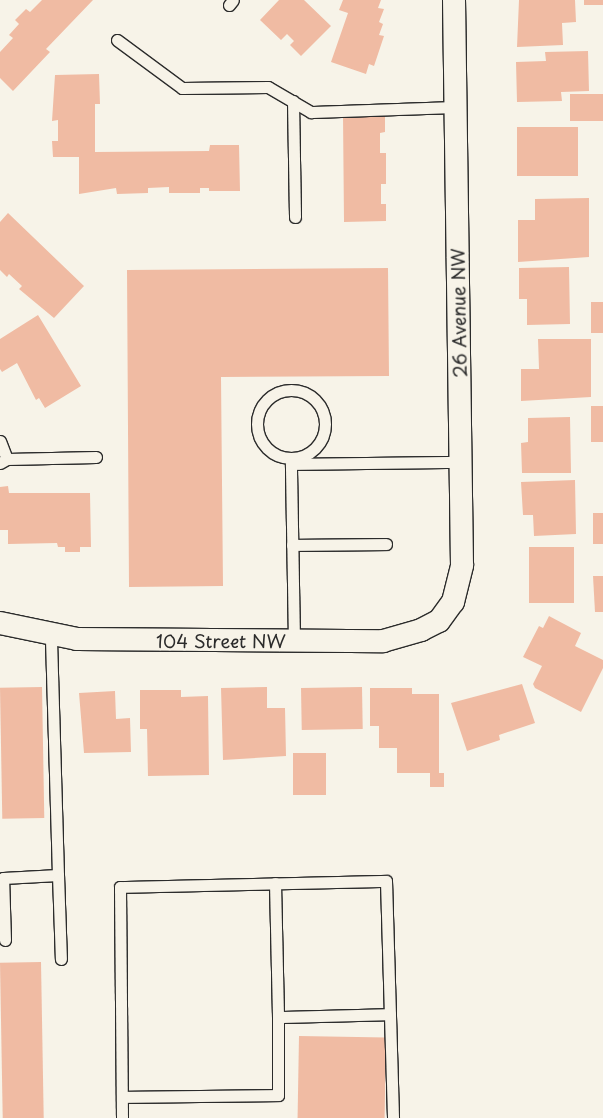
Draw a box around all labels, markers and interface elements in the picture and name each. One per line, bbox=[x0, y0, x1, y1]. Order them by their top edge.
street label: 26 Avenue NW bbox=[447, 247, 471, 379]
street label: 104 Street NW bbox=[155, 630, 287, 652]

